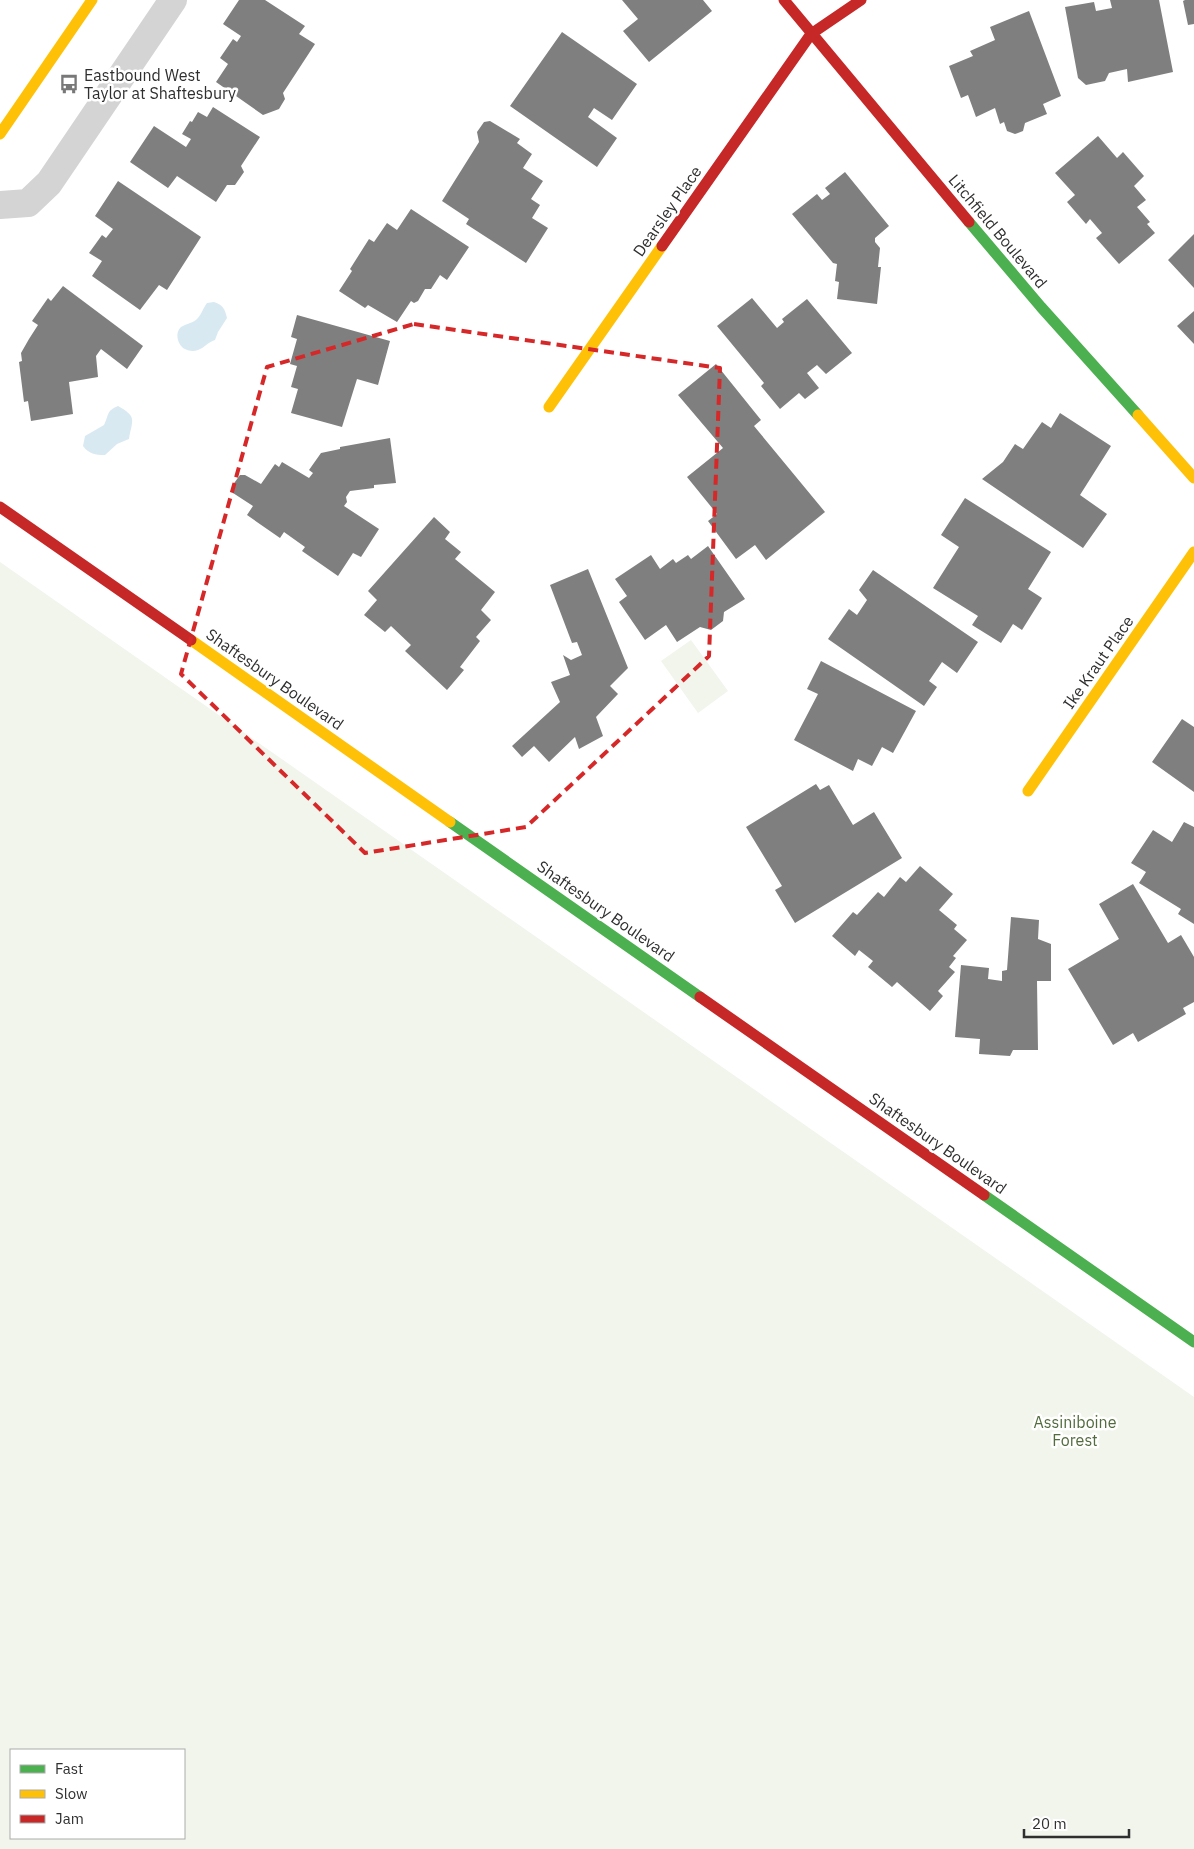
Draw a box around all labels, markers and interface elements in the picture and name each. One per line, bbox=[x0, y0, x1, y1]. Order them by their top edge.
place label: Eastbound West Taylor at Shaftesbury bbox=[84, 65, 236, 103]
bus stop icon: Eastbound West Taylor at Shaftesbury bbox=[58, 73, 80, 95]
street label: Dearsley Place bbox=[628, 162, 706, 260]
street label: Litchfield Boulevard bbox=[944, 170, 1052, 292]
street label: Ike Kraut Place bbox=[1058, 611, 1138, 712]
street label: Shaftesbury Boulevard bbox=[202, 624, 348, 734]
street label: Shaftesbury Boulevard bbox=[533, 856, 679, 966]
street label: Shaftesbury Boulevard bbox=[865, 1088, 1011, 1198]
park label: Assiniboine Forest bbox=[1034, 1412, 1117, 1450]
legend bbox=[10, 1749, 185, 1839]
text: Fast bbox=[55, 1759, 83, 1778]
text: Slow bbox=[55, 1784, 88, 1803]
scale bar bbox=[1024, 1806, 1129, 1838]
text: Jam bbox=[55, 1809, 84, 1828]
text: 20 m bbox=[1032, 1814, 1067, 1833]

